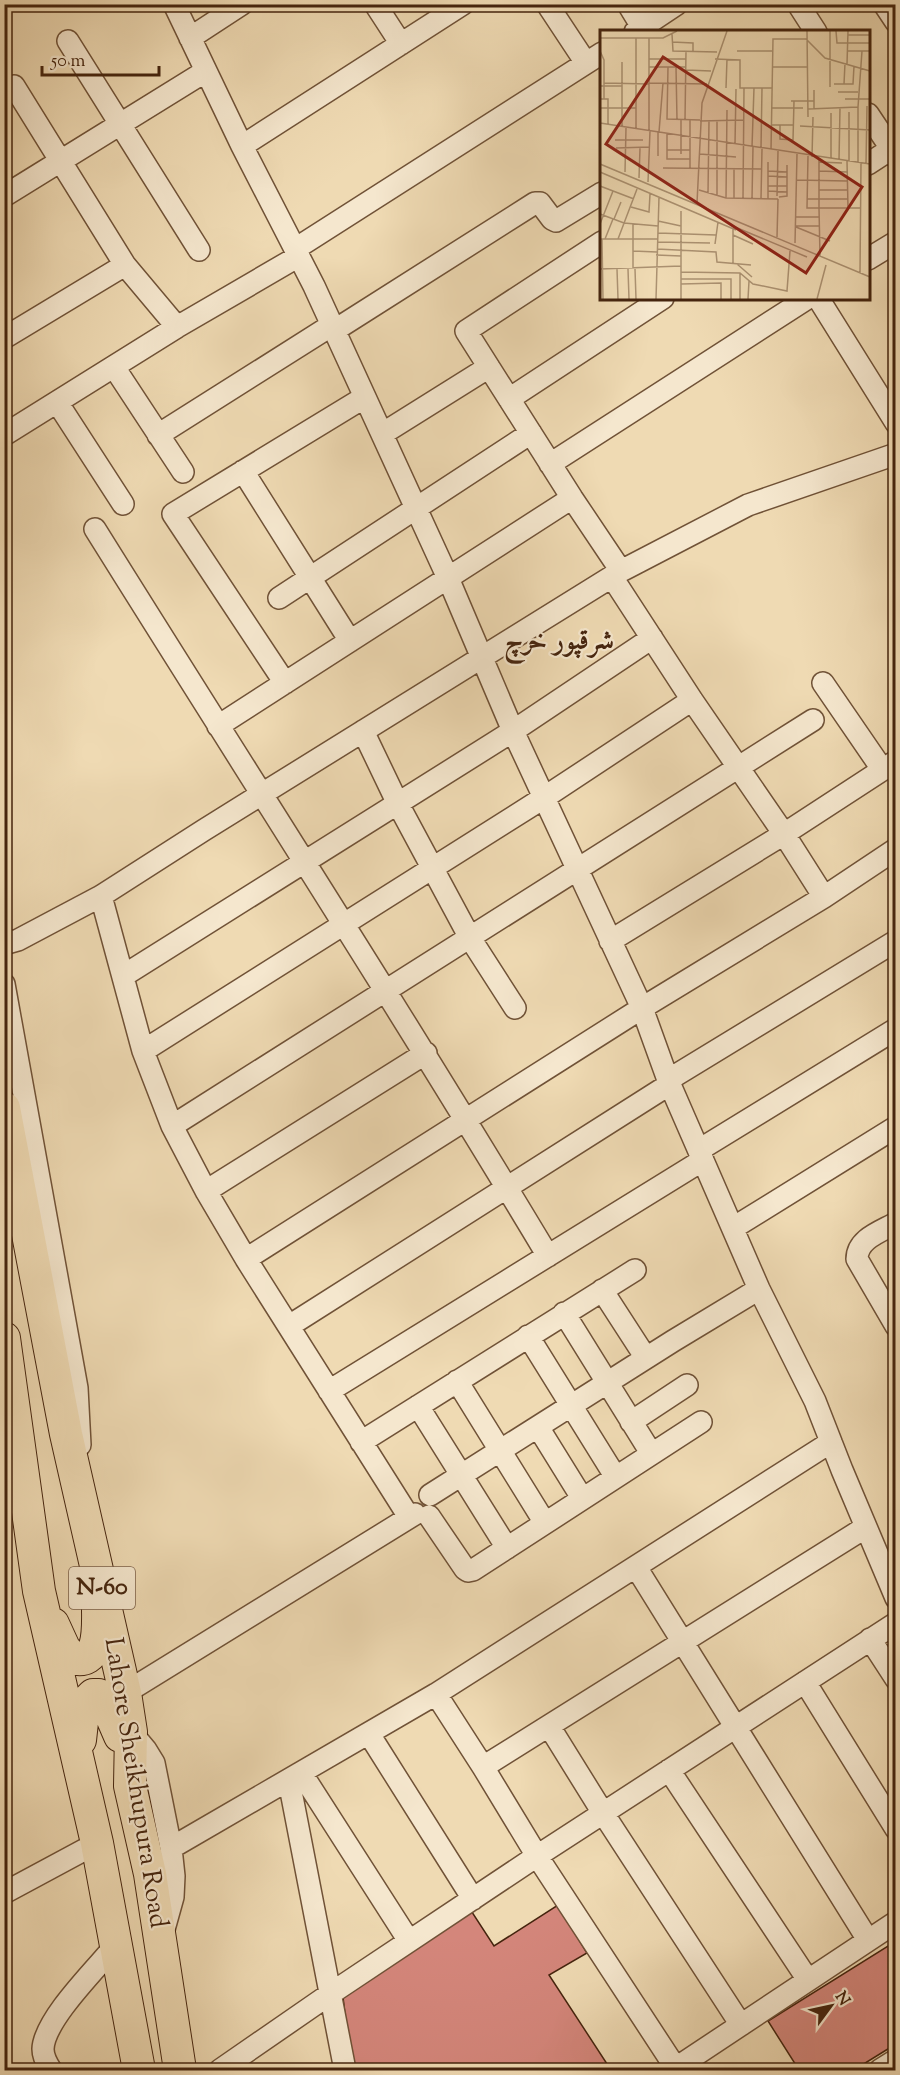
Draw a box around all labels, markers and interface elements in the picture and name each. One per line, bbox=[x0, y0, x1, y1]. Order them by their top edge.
inset map bbox=[600, 30, 870, 300]
scale bar bbox=[42, 39, 159, 77]
text: 50 m bbox=[50, 49, 86, 75]
district label: شرقپور خرچ bbox=[504, 622, 614, 665]
road number: N-60 bbox=[69, 1567, 135, 1609]
street label: Lahore Sheikhupura Road bbox=[94, 1635, 176, 1931]
north arrow bbox=[801, 1976, 861, 2036]
text: N bbox=[828, 1988, 855, 2011]

